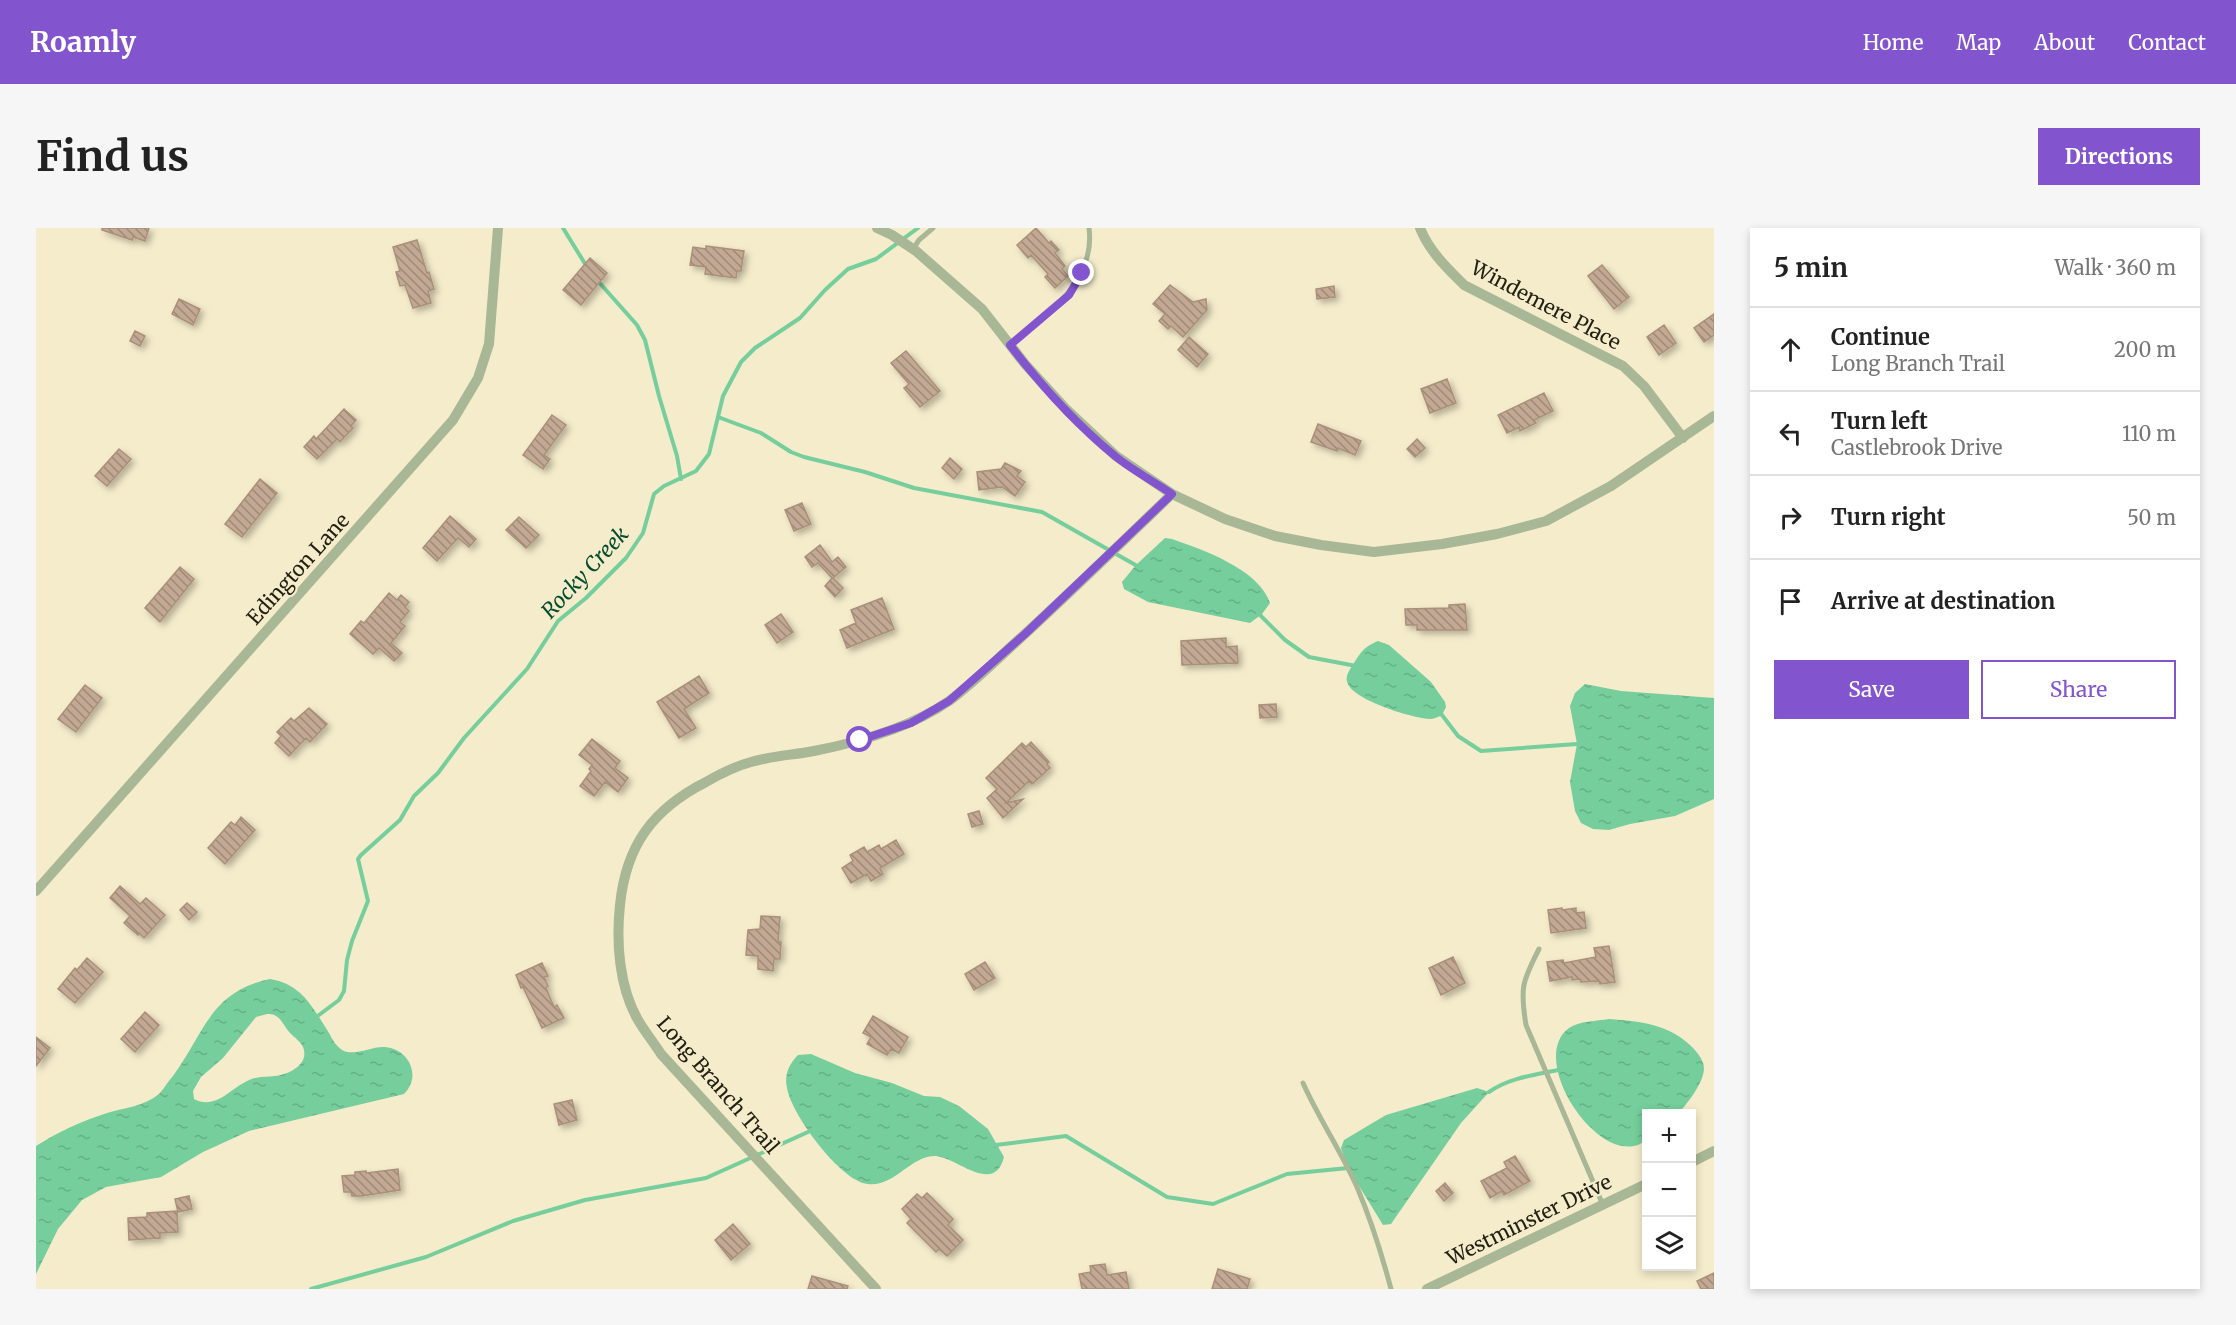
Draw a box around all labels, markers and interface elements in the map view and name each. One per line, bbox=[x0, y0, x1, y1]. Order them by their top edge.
text: Roamly bbox=[30, 24, 136, 60]
text: Home bbox=[1863, 29, 1923, 56]
text: Map bbox=[1956, 29, 2001, 56]
text: About bbox=[2034, 29, 2095, 56]
text: Contact bbox=[2128, 29, 2206, 56]
button: Directions bbox=[2038, 128, 2200, 185]
text: Find us bbox=[36, 130, 189, 182]
text: 5 min bbox=[1774, 251, 1848, 284]
street label: Windemere Place bbox=[1466, 254, 1625, 355]
text: Walk · 360 m bbox=[2055, 255, 2176, 280]
route end bbox=[1068, 259, 1094, 285]
text: Continue bbox=[1831, 323, 1930, 351]
icon: ahead bbox=[1774, 333, 1807, 366]
text: 200 m bbox=[2114, 337, 2176, 362]
text: Long Branch Trail bbox=[1831, 351, 2005, 376]
text: Turn left bbox=[1831, 407, 1928, 435]
icon: left bbox=[1774, 417, 1807, 450]
text: 110 m bbox=[2122, 421, 2176, 446]
text: Castlebrook Drive bbox=[1831, 435, 2002, 460]
icon: right bbox=[1774, 501, 1807, 534]
text: Turn right bbox=[1831, 503, 1945, 531]
text: 50 m bbox=[2127, 505, 2176, 530]
street label: Edington Lane bbox=[241, 508, 354, 630]
water label: Rocky Creek bbox=[535, 521, 634, 624]
icon: arrive bbox=[1774, 585, 1807, 618]
text: Arrive at destination bbox=[1831, 587, 2055, 615]
button: Save bbox=[1774, 660, 1969, 719]
button: Share bbox=[1981, 660, 2176, 719]
route start bbox=[846, 726, 872, 752]
street label: Long Branch Trail bbox=[652, 1011, 785, 1159]
map controls bbox=[1642, 1109, 1696, 1271]
button: + bbox=[1642, 1109, 1696, 1163]
button: − bbox=[1642, 1163, 1696, 1217]
street label: Westminster Drive bbox=[1441, 1169, 1615, 1271]
button: layers bbox=[1642, 1217, 1696, 1271]

